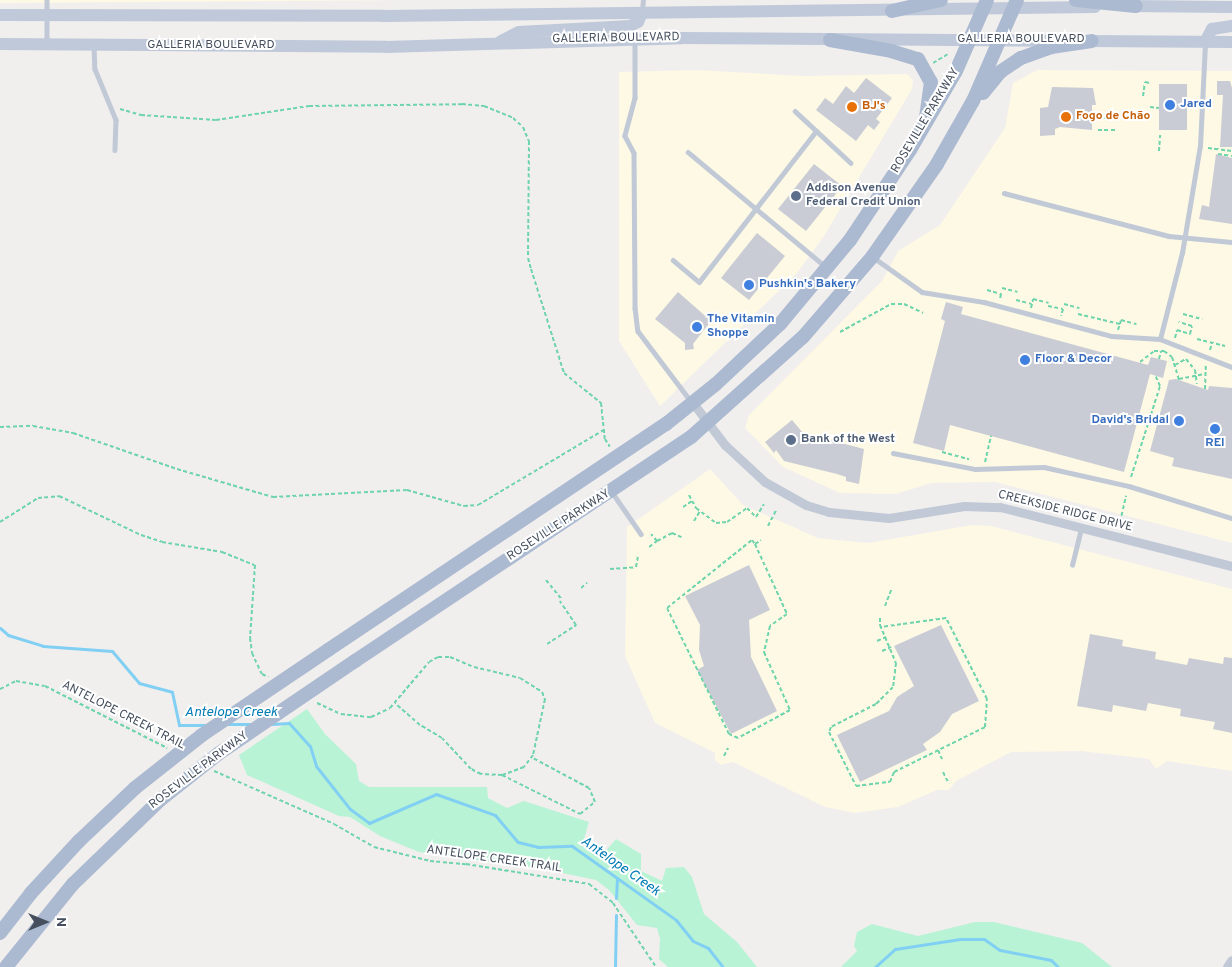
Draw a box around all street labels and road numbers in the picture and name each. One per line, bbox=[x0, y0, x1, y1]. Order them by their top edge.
street label: GALLERIA BOULEVARD bbox=[552, 31, 680, 47]
street label: GALLERIA BOULEVARD bbox=[957, 33, 1085, 47]
street label: GALLERIA BOULEVARD bbox=[147, 39, 275, 53]
street label: ROSEVILLE PARKWAY bbox=[889, 66, 963, 176]
street label: ROSEVILLE PARKWAY bbox=[505, 487, 613, 565]
street label: CREEKSIDE RIDGE DRIVE bbox=[996, 488, 1134, 536]
street label: ANTELOPE CREEK TRAIL bbox=[59, 679, 187, 753]
street label: ROSEVILLE PARKWAY bbox=[147, 729, 251, 813]
street label: ANTELOPE CREEK TRAIL bbox=[425, 843, 563, 877]

